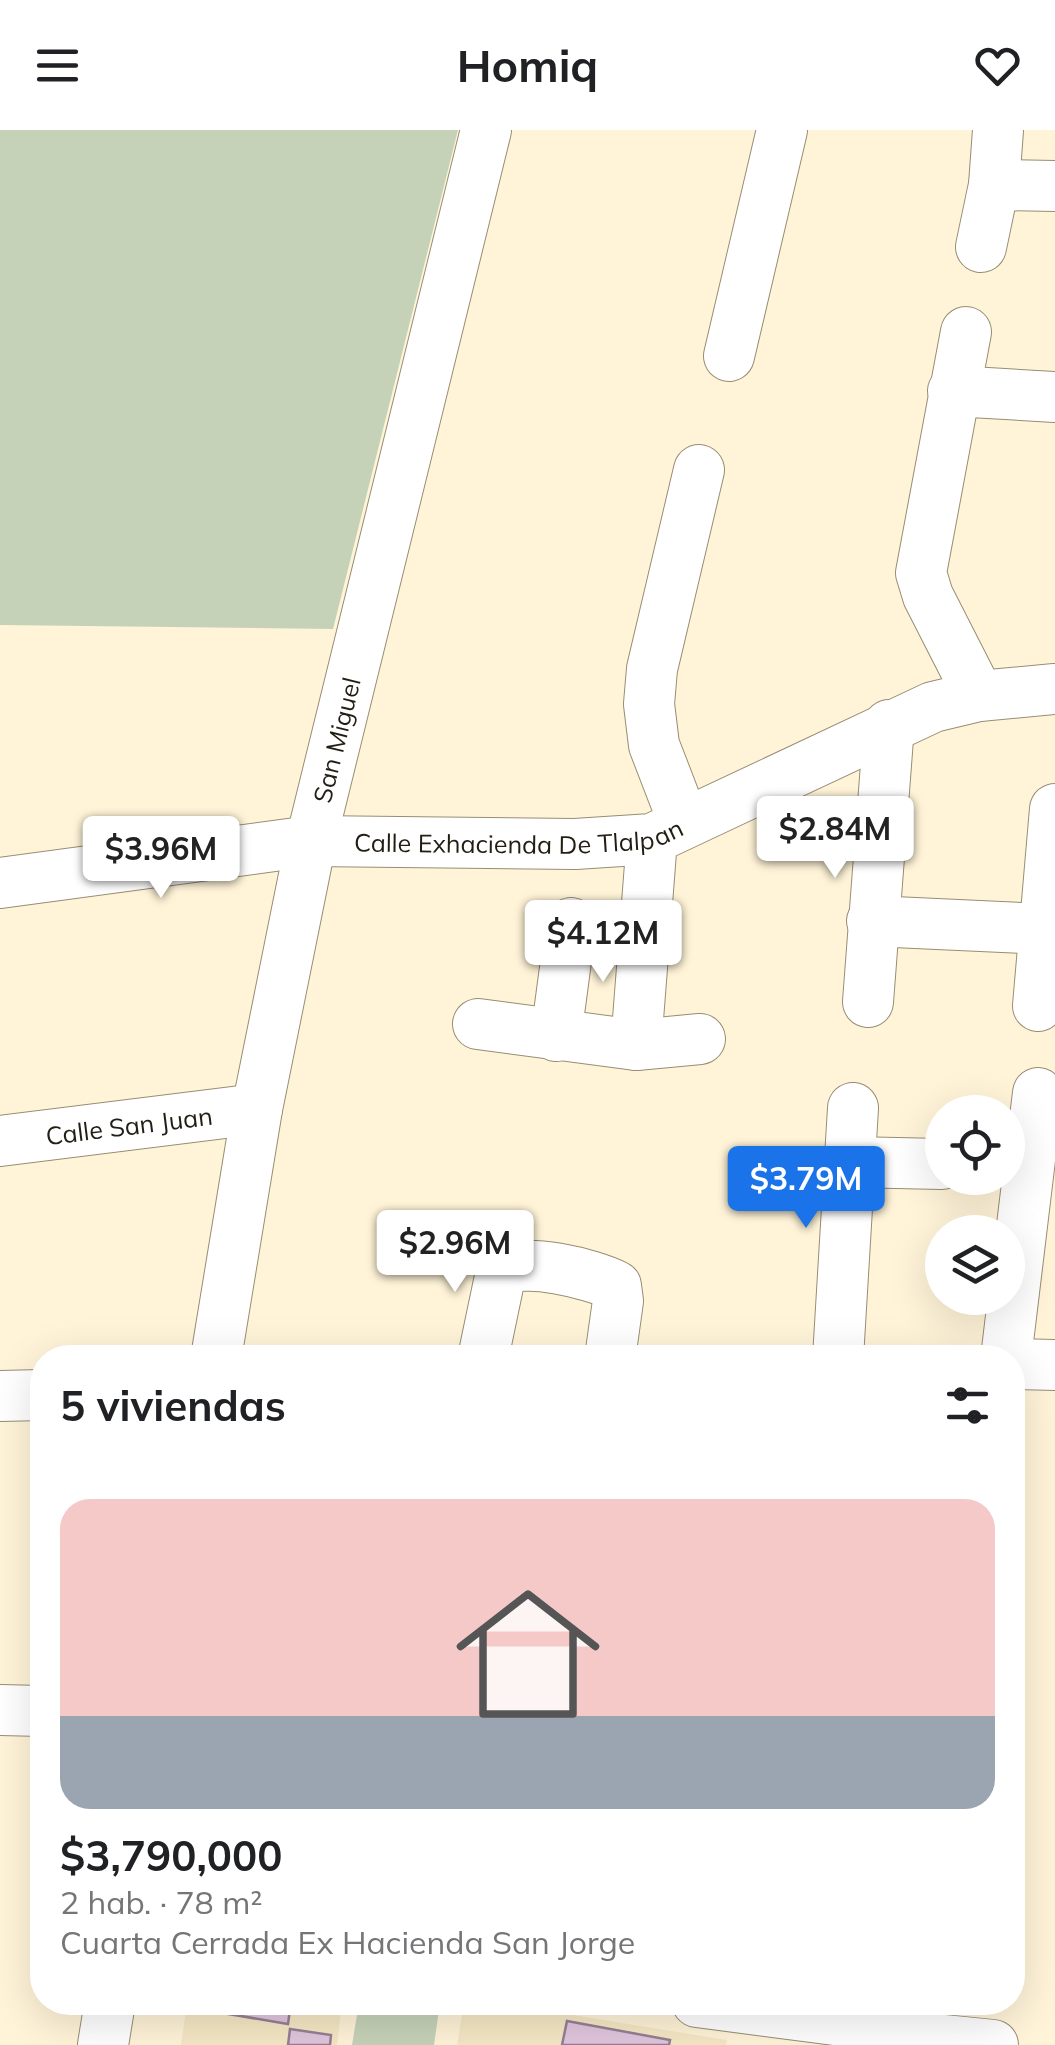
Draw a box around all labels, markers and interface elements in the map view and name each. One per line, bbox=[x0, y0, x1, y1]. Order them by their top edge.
text: Homiq bbox=[457, 37, 598, 93]
icon: menu bbox=[30, 38, 85, 93]
icon: heart bbox=[970, 38, 1025, 93]
street label: San Miguel bbox=[306, 674, 366, 806]
pin: $2.84M bbox=[754, 796, 916, 881]
text: $2.84M bbox=[779, 808, 891, 848]
street label: Calle Exhacienda De Tlalpan bbox=[354, 811, 688, 860]
pin: $3.96M bbox=[80, 816, 242, 901]
text: $3.96M bbox=[105, 828, 217, 868]
pin: $4.12M bbox=[522, 900, 684, 985]
text: $4.12M bbox=[547, 912, 659, 952]
map controls bbox=[925, 1095, 1025, 1315]
button: locate bbox=[925, 1095, 1025, 1195]
street label: Calle San Juan bbox=[44, 1099, 214, 1151]
pin: $3.79M bbox=[725, 1146, 887, 1231]
text: $3.79M bbox=[750, 1158, 862, 1198]
pin: $2.96M bbox=[374, 1210, 536, 1295]
button: layers bbox=[925, 1215, 1025, 1315]
text: $2.96M bbox=[399, 1222, 511, 1262]
icon: filters bbox=[940, 1378, 995, 1433]
text: 5 viviendas bbox=[60, 1379, 286, 1432]
icon: home bbox=[438, 1564, 618, 1744]
text: $3,790,000 bbox=[60, 1829, 282, 1882]
text: 2 hab. · 78 m² bbox=[60, 1882, 262, 1922]
text: Cuarta Cerrada Ex Hacienda San Jorge bbox=[60, 1922, 635, 1962]

